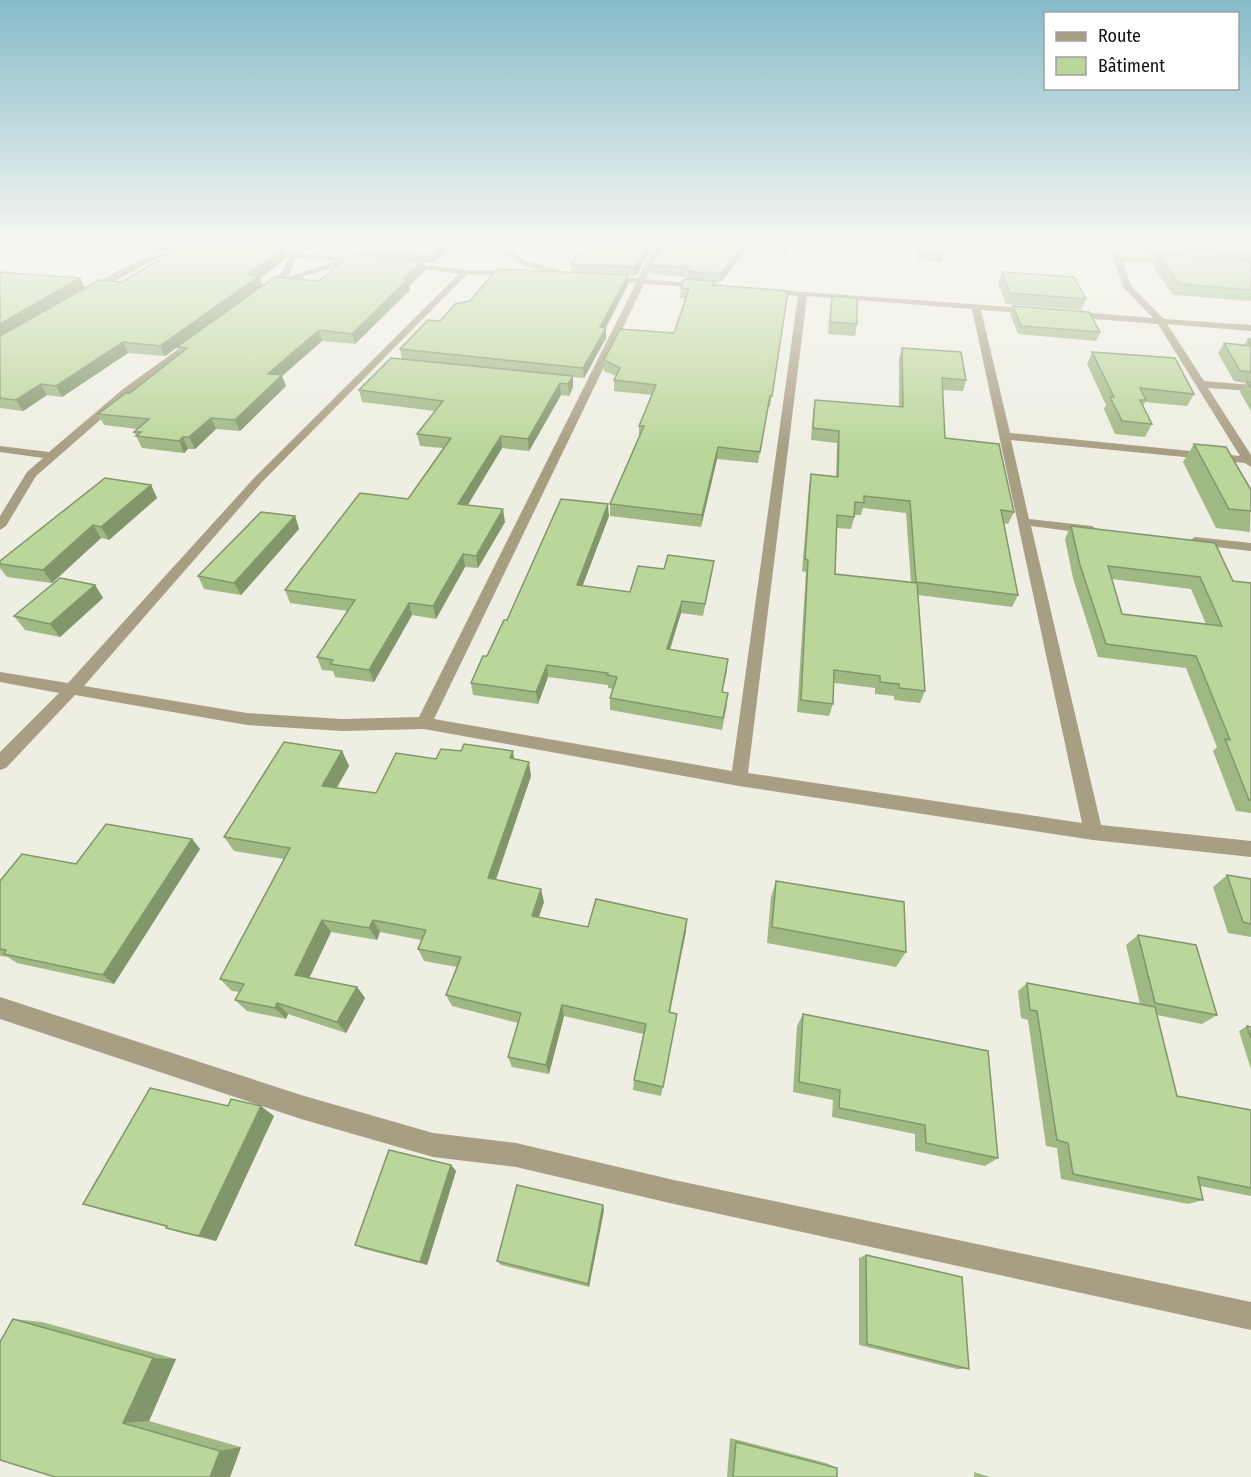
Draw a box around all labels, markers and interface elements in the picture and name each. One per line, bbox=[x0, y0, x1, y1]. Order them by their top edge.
legend bbox=[1044, 12, 1239, 90]
text: Route bbox=[1098, 25, 1141, 47]
text: Bâtiment bbox=[1098, 55, 1165, 77]

